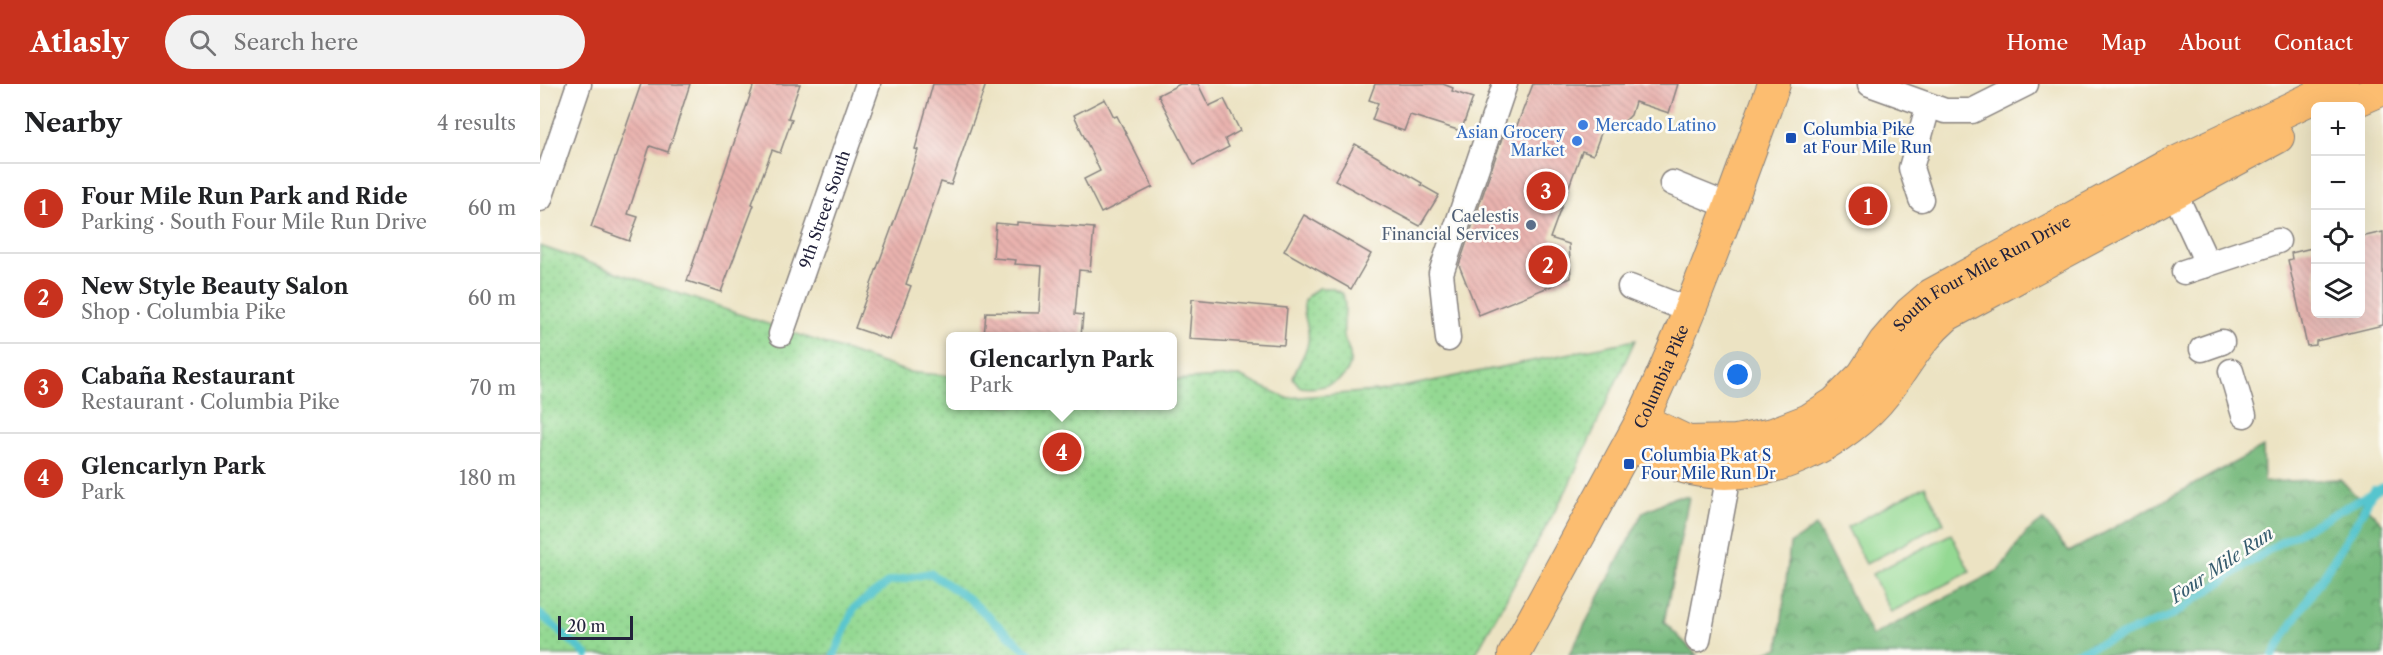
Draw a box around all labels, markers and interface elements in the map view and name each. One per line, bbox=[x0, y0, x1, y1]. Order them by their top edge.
search box bbox=[165, 15, 585, 69]
text: Atlasly bbox=[30, 25, 129, 59]
icon: search bbox=[186, 26, 219, 59]
text: Search here bbox=[234, 29, 358, 56]
text: Home bbox=[2007, 30, 2068, 55]
text: Map bbox=[2101, 30, 2146, 55]
text: About bbox=[2179, 30, 2241, 55]
text: Contact bbox=[2274, 30, 2353, 55]
map controls bbox=[2311, 102, 2365, 318]
button: + bbox=[2311, 102, 2365, 156]
text: Nearby bbox=[24, 107, 122, 139]
text: 4 results bbox=[437, 111, 516, 135]
place label: Mercado Latino bbox=[1595, 115, 1716, 135]
marker: Mercado Latino bbox=[1576, 118, 1590, 132]
place label: Columbia Pike at Four Mile Run bbox=[1803, 119, 1932, 157]
place label: Asian Grocery Market bbox=[1455, 122, 1566, 160]
marker: Columbia Pike at Four Mile Run bbox=[1784, 131, 1798, 145]
marker: Asian Grocery Market bbox=[1570, 134, 1584, 148]
street label: 9th Street South bbox=[795, 148, 854, 271]
button: − bbox=[2311, 156, 2365, 210]
pin: 3 bbox=[1526, 168, 1566, 214]
text: Four Mile Run Park and Ride bbox=[81, 183, 408, 210]
pin: 1 bbox=[1848, 184, 1888, 228]
text: 1 bbox=[39, 196, 48, 220]
text: 60 m bbox=[468, 196, 516, 220]
place label: Caelestis Financial Services bbox=[1381, 206, 1519, 244]
text: Parking · South Four Mile Run Drive bbox=[81, 210, 427, 234]
button: locate bbox=[2311, 210, 2365, 264]
street label: South Four Mile Run Drive bbox=[1889, 211, 2074, 335]
marker: Caelestis Financial Services bbox=[1524, 218, 1538, 232]
pin: 2 bbox=[1528, 242, 1568, 288]
button: layers bbox=[2311, 264, 2365, 318]
text: New Style Beauty Salon bbox=[81, 273, 348, 300]
text: 2 bbox=[38, 286, 49, 310]
text: 60 m bbox=[468, 286, 516, 310]
text: Shop · Columbia Pike bbox=[81, 300, 286, 324]
street label: Columbia Pike bbox=[1629, 322, 1693, 432]
popup bbox=[946, 332, 1177, 410]
text: Glencarlyn Park bbox=[969, 346, 1154, 373]
your location bbox=[1723, 360, 1752, 389]
text: Cabaña Restaurant bbox=[81, 363, 295, 390]
text: Park bbox=[969, 373, 1013, 397]
text: 3 bbox=[38, 376, 49, 400]
text: 70 m bbox=[470, 376, 516, 400]
text: Restaurant · Columbia Pike bbox=[81, 390, 340, 414]
pin: 4 bbox=[1042, 430, 1082, 475]
place label: Columbia Pk at S Four Mile Run Dr bbox=[1641, 445, 1776, 483]
text: Glencarlyn Park bbox=[81, 453, 266, 480]
marker: Columbia Pk at S Four Mile Run Dr bbox=[1622, 457, 1636, 471]
text: 4 bbox=[38, 466, 49, 490]
text: 180 m bbox=[459, 466, 516, 490]
text: Park bbox=[81, 480, 124, 504]
water label: Four Mile Run bbox=[2165, 522, 2278, 609]
scale bar bbox=[558, 613, 633, 640]
text: 20 m bbox=[567, 616, 606, 636]

